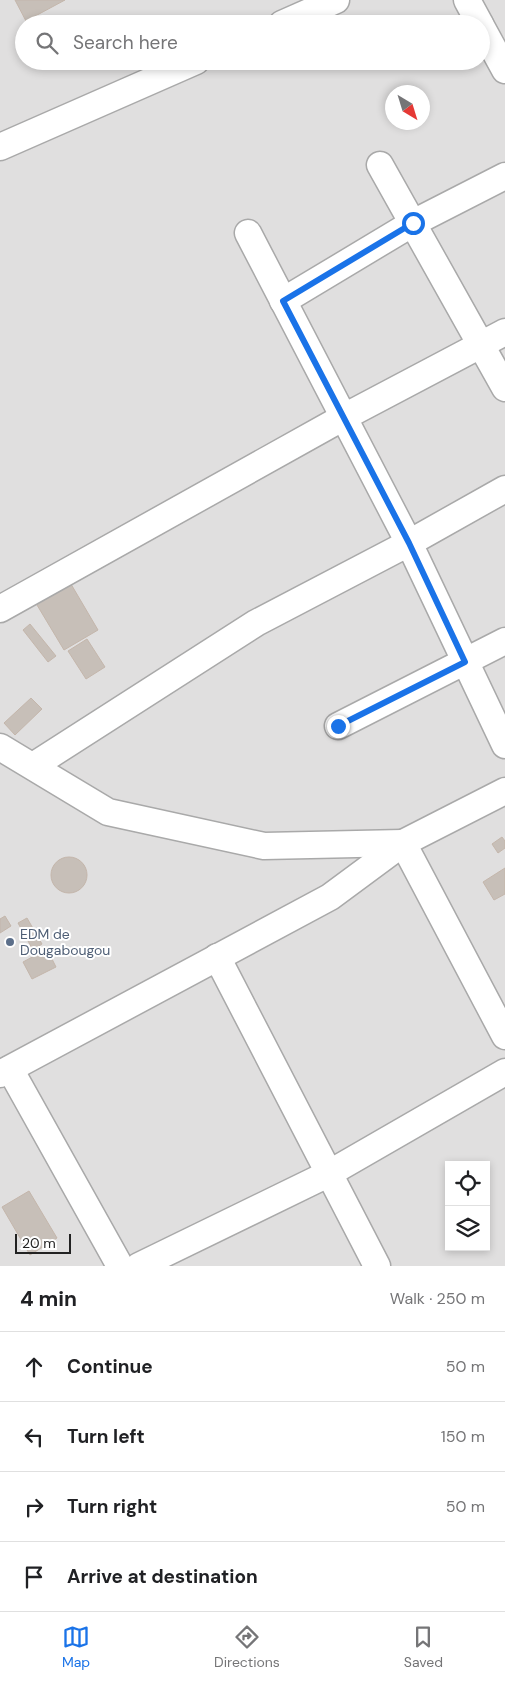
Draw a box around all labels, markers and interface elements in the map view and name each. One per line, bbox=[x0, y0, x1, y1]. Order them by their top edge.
search box bbox=[15, 15, 490, 70]
icon: search bbox=[33, 29, 61, 57]
text: Search here bbox=[73, 30, 178, 55]
north arrow bbox=[385, 85, 430, 130]
route start bbox=[402, 212, 425, 235]
route end bbox=[327, 715, 350, 738]
place label: EDM de Dougabougou bbox=[20, 925, 110, 959]
marker: EDM de Dougabougou bbox=[4, 936, 16, 948]
map controls bbox=[445, 1161, 490, 1251]
button: locate bbox=[445, 1161, 490, 1206]
button: layers bbox=[445, 1206, 490, 1251]
scale bar bbox=[15, 1231, 71, 1254]
text: 20 m bbox=[22, 1234, 56, 1252]
text: 4 min bbox=[20, 1285, 77, 1313]
text: Walk · 250 m bbox=[390, 1288, 485, 1309]
icon: ahead bbox=[20, 1353, 48, 1381]
text: Continue bbox=[67, 1354, 153, 1379]
text: 50 m bbox=[446, 1356, 485, 1377]
icon: left bbox=[20, 1423, 48, 1451]
text: Turn left bbox=[67, 1424, 145, 1449]
text: 150 m bbox=[441, 1426, 485, 1447]
icon: right bbox=[20, 1493, 48, 1521]
text: Turn right bbox=[67, 1494, 157, 1519]
text: 50 m bbox=[446, 1496, 485, 1517]
icon: arrive bbox=[20, 1563, 48, 1591]
text: Arrive at destination bbox=[67, 1564, 258, 1589]
tab: Map bbox=[62, 1623, 90, 1671]
tab: Directions bbox=[214, 1623, 280, 1671]
tab: Saved bbox=[404, 1623, 443, 1671]

